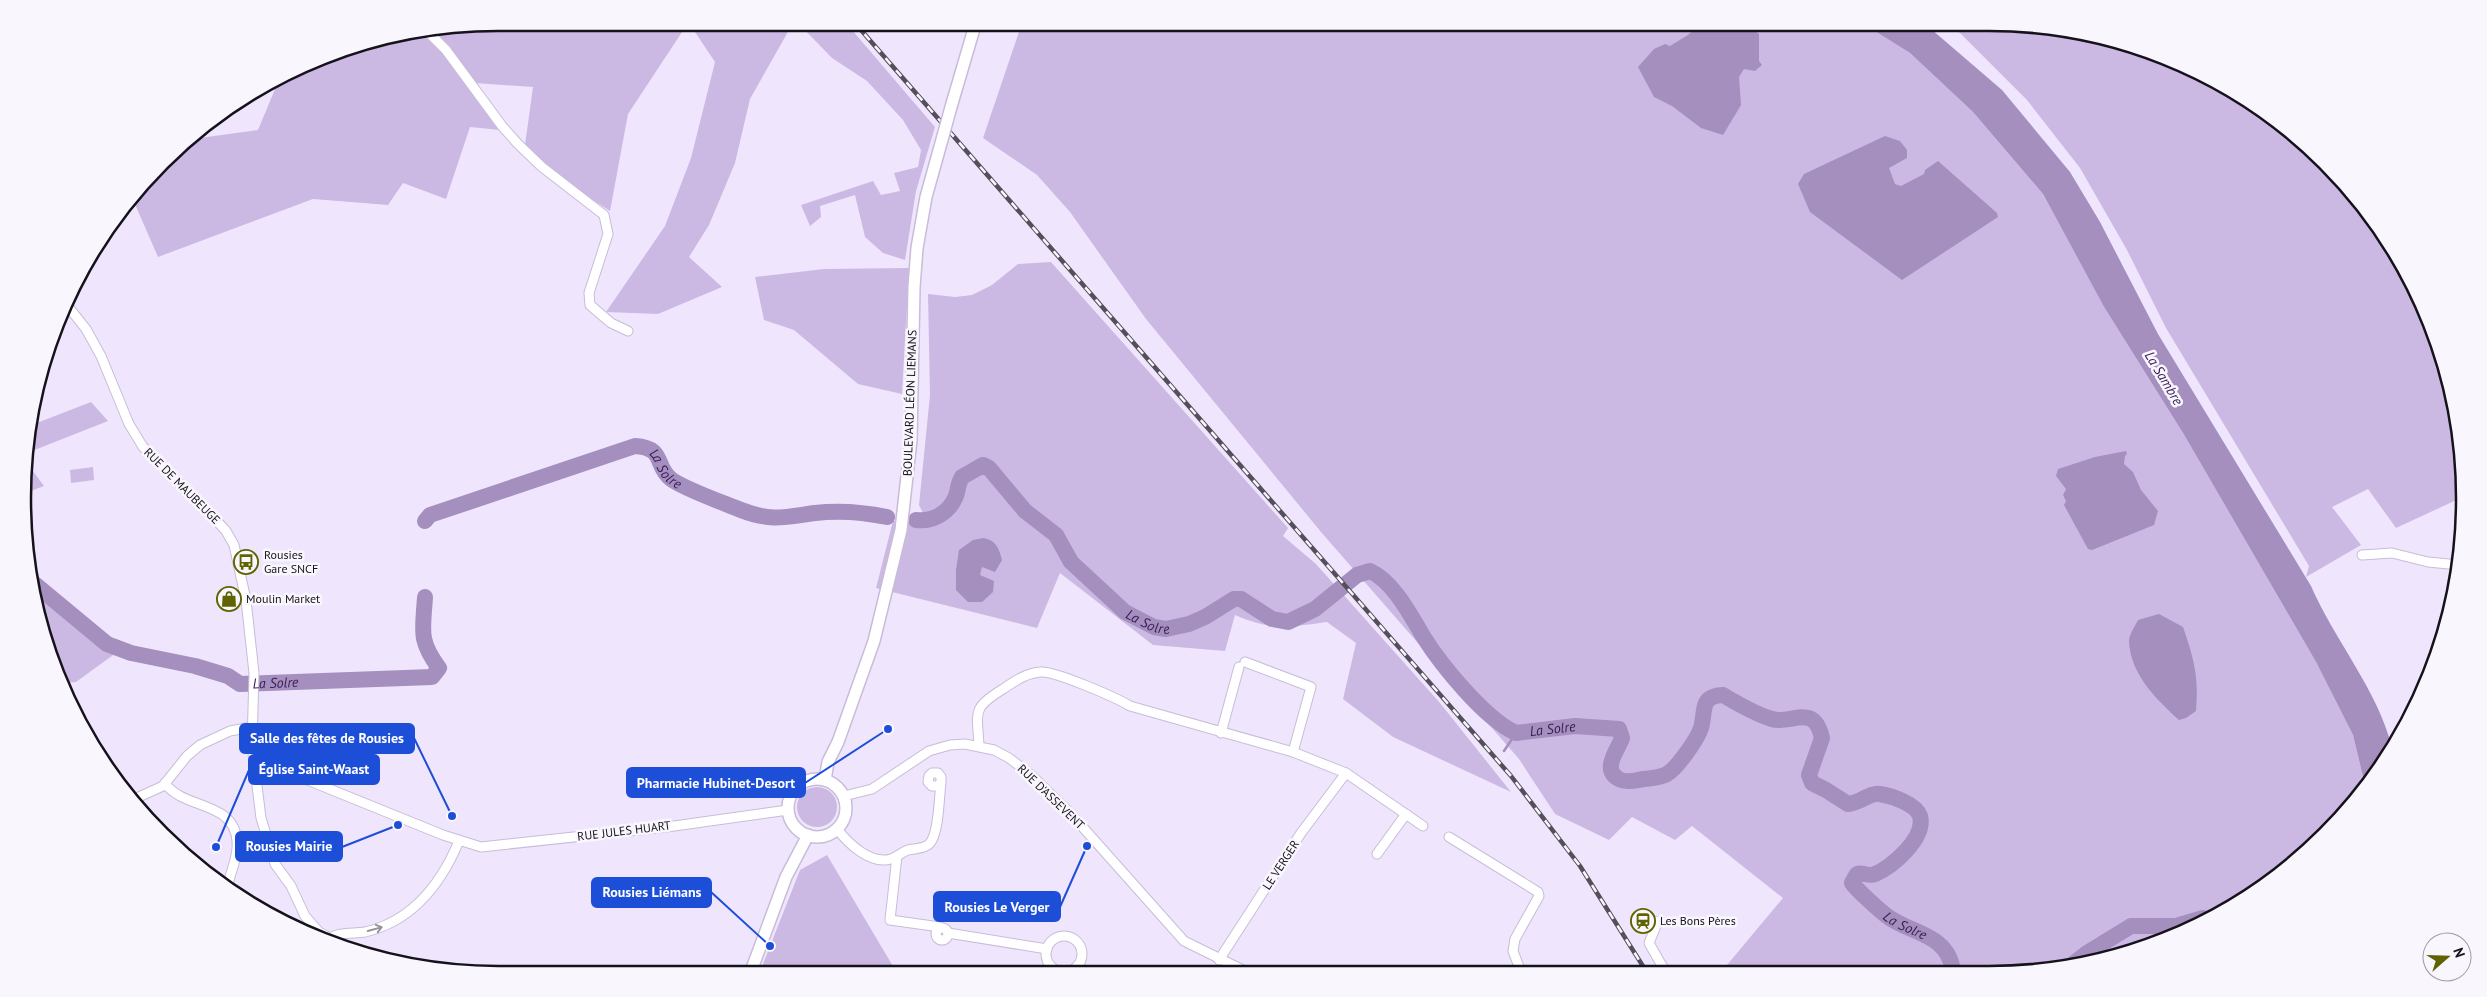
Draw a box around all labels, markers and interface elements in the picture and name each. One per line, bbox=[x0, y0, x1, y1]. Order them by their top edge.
street label: BOULEVARD LÉON LIEMANS bbox=[899, 330, 920, 476]
water label: La Sambre bbox=[2141, 348, 2187, 409]
street label: RUE DE MAUBEUGE bbox=[141, 444, 224, 527]
water label: La Solre bbox=[646, 444, 685, 493]
place label: Rousies Gare SNCF bbox=[264, 547, 318, 576]
bus stop icon: Rousies Gare SNCF bbox=[233, 549, 259, 575]
shop icon: Moulin Market bbox=[216, 586, 242, 612]
place label: Moulin Market bbox=[246, 591, 320, 606]
water label: La Solre bbox=[1123, 605, 1172, 638]
water label: La Solre bbox=[252, 673, 299, 693]
water label: La Solre bbox=[1529, 717, 1577, 740]
callout: Salle des fêtes de Rousies bbox=[240, 724, 414, 753]
text: Salle des fêtes de Rousies bbox=[250, 729, 404, 747]
callout: Église Saint-Waast bbox=[249, 755, 379, 784]
text: Église Saint-Waast bbox=[259, 760, 369, 778]
street label: RUE D'ASSEVENT bbox=[1015, 761, 1088, 833]
callout: Pharmacie Hubinet-Desort bbox=[627, 768, 805, 797]
text: Pharmacie Hubinet-Desort bbox=[637, 774, 795, 792]
street label: RUE JULES HUART bbox=[576, 817, 672, 844]
callout: Rousies Mairie bbox=[236, 832, 342, 861]
text: Rousies Mairie bbox=[246, 837, 332, 855]
street label: LE VERGER bbox=[1259, 837, 1302, 892]
callout: Rousies Liémans bbox=[592, 878, 711, 907]
text: Rousies Liémans bbox=[603, 883, 702, 901]
callout: Rousies Le Verger bbox=[934, 892, 1060, 921]
text: Rousies Le Verger bbox=[945, 898, 1050, 916]
water label: La Solre bbox=[1880, 907, 1930, 944]
station icon: Les Bons Pères bbox=[1630, 908, 1656, 934]
place label: Les Bons Pères bbox=[1660, 913, 1736, 928]
one-way arrow bbox=[366, 924, 382, 933]
north arrow bbox=[2422, 932, 2472, 982]
text: N bbox=[2449, 945, 2469, 960]

